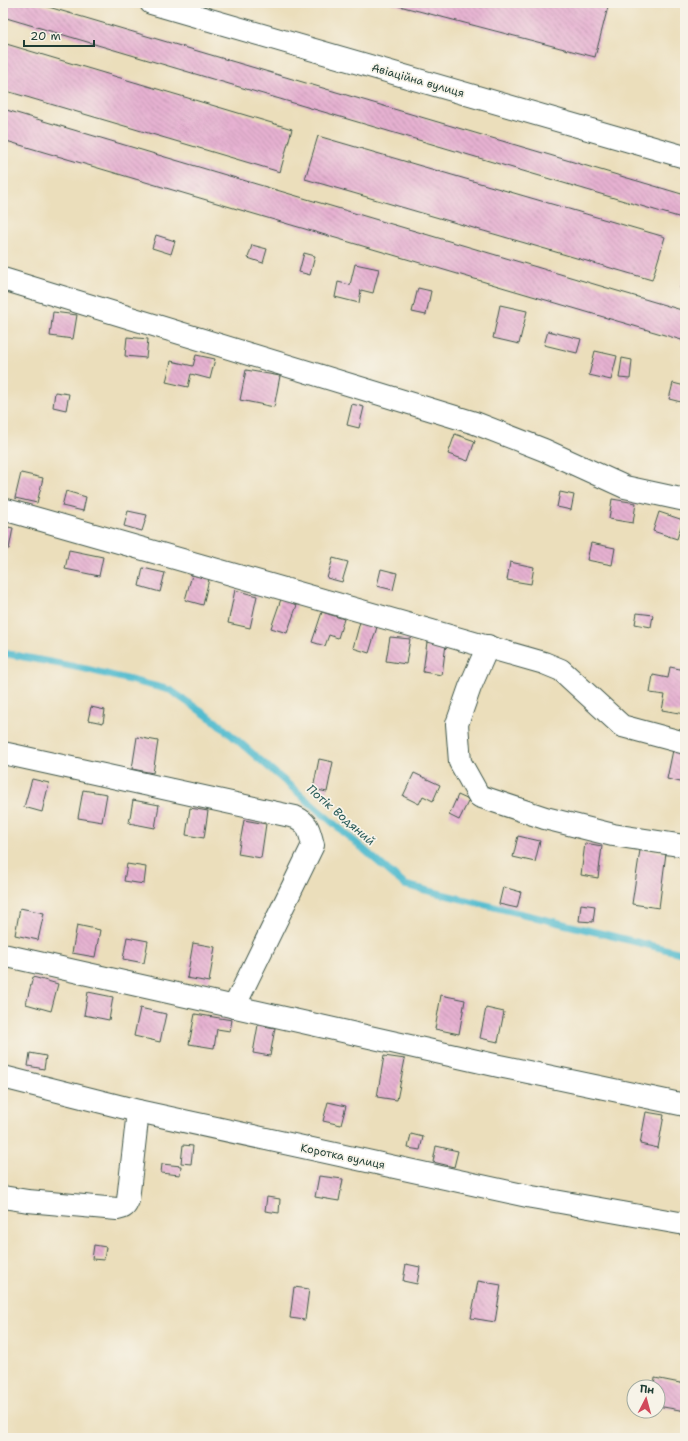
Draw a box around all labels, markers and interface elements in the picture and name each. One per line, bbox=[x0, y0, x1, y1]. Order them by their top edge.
scale bar bbox=[24, 22, 94, 48]
text: 20 m bbox=[30, 28, 61, 44]
street label: Авіаційна вулиця bbox=[370, 60, 466, 101]
water label: Потік Водяний bbox=[303, 781, 379, 849]
street label: Коротка вулиця bbox=[299, 1140, 387, 1173]
north arrow bbox=[626, 1379, 666, 1419]
text: Пн bbox=[639, 1381, 655, 1398]

